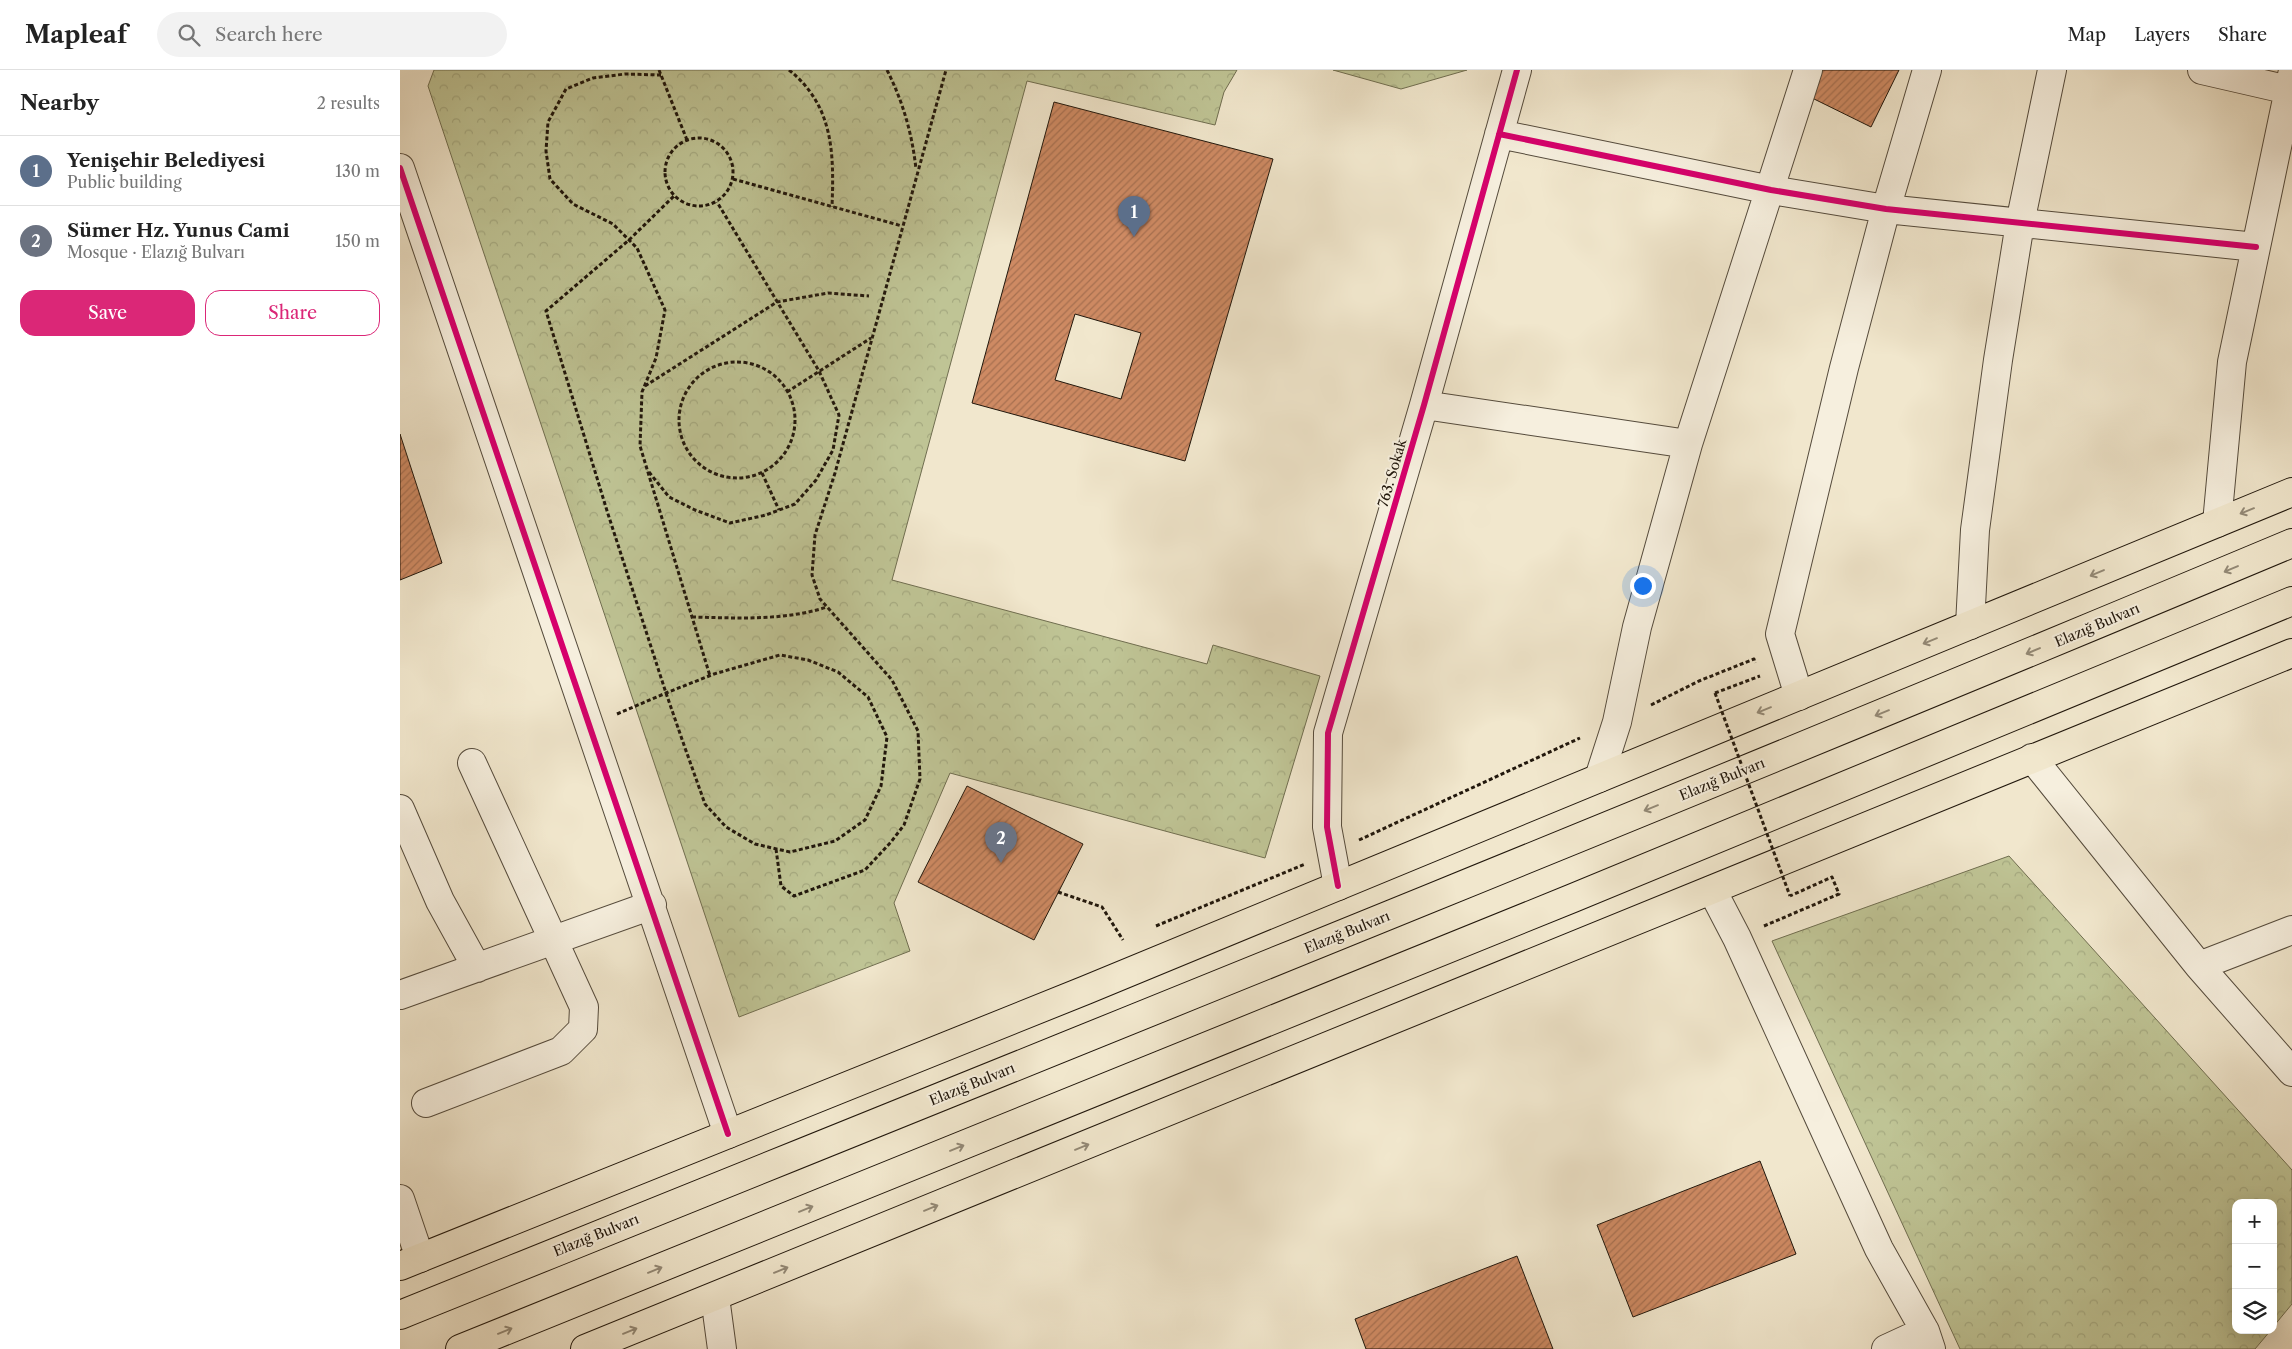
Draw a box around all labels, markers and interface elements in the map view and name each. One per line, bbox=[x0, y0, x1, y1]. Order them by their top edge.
search box bbox=[157, 12, 507, 57]
text: Mapleaf bbox=[25, 20, 127, 49]
icon: search bbox=[175, 21, 203, 49]
text: Search here bbox=[215, 23, 323, 46]
text: Map bbox=[2068, 24, 2106, 46]
text: Layers bbox=[2134, 24, 2190, 46]
text: Share bbox=[2218, 24, 2267, 46]
text: Nearby bbox=[20, 90, 99, 115]
text: 2 results bbox=[317, 93, 380, 113]
text: Yenişehir Belediyesi bbox=[67, 149, 265, 172]
text: 1 bbox=[32, 161, 40, 181]
text: 130 m bbox=[335, 161, 380, 181]
text: Public building bbox=[67, 172, 182, 192]
pin: 1 bbox=[1118, 196, 1150, 237]
text: Sümer Hz. Yunus Cami bbox=[67, 219, 290, 242]
text: 2 bbox=[31, 231, 41, 251]
text: 150 m bbox=[335, 231, 380, 251]
text: Mosque · Elazığ Bulvarı bbox=[67, 242, 245, 262]
button: Save bbox=[20, 290, 195, 336]
button: Share bbox=[205, 290, 380, 336]
street label: 763. Sokak bbox=[1374, 436, 1411, 509]
one-way arrow bbox=[2240, 506, 2255, 516]
one-way arrow bbox=[2224, 564, 2239, 574]
one-way arrow bbox=[2090, 568, 2105, 578]
your location bbox=[1630, 573, 1656, 599]
street label: Elazığ Bulvarı bbox=[2052, 599, 2142, 651]
one-way arrow bbox=[1923, 637, 1938, 647]
one-way arrow bbox=[2025, 648, 2040, 657]
one-way arrow bbox=[1757, 706, 1772, 715]
one-way arrow bbox=[1875, 709, 1890, 719]
street label: Elazığ Bulvarı bbox=[1677, 754, 1767, 804]
one-way arrow bbox=[1644, 803, 1659, 813]
pin: 2 bbox=[985, 822, 1017, 863]
street label: Elazığ Bulvarı bbox=[1302, 907, 1392, 957]
street label: Elazığ Bulvarı bbox=[927, 1059, 1017, 1109]
one-way arrow bbox=[1074, 1142, 1089, 1151]
one-way arrow bbox=[949, 1143, 964, 1152]
map controls bbox=[2232, 1199, 2277, 1334]
button: + bbox=[2232, 1199, 2277, 1244]
one-way arrow bbox=[923, 1203, 938, 1213]
one-way arrow bbox=[798, 1204, 813, 1213]
street label: Elazığ Bulvarı bbox=[551, 1210, 641, 1260]
button: − bbox=[2232, 1244, 2277, 1289]
one-way arrow bbox=[773, 1264, 788, 1274]
one-way arrow bbox=[647, 1265, 663, 1274]
button: layers bbox=[2232, 1289, 2277, 1334]
one-way arrow bbox=[497, 1325, 512, 1335]
one-way arrow bbox=[622, 1325, 637, 1335]

